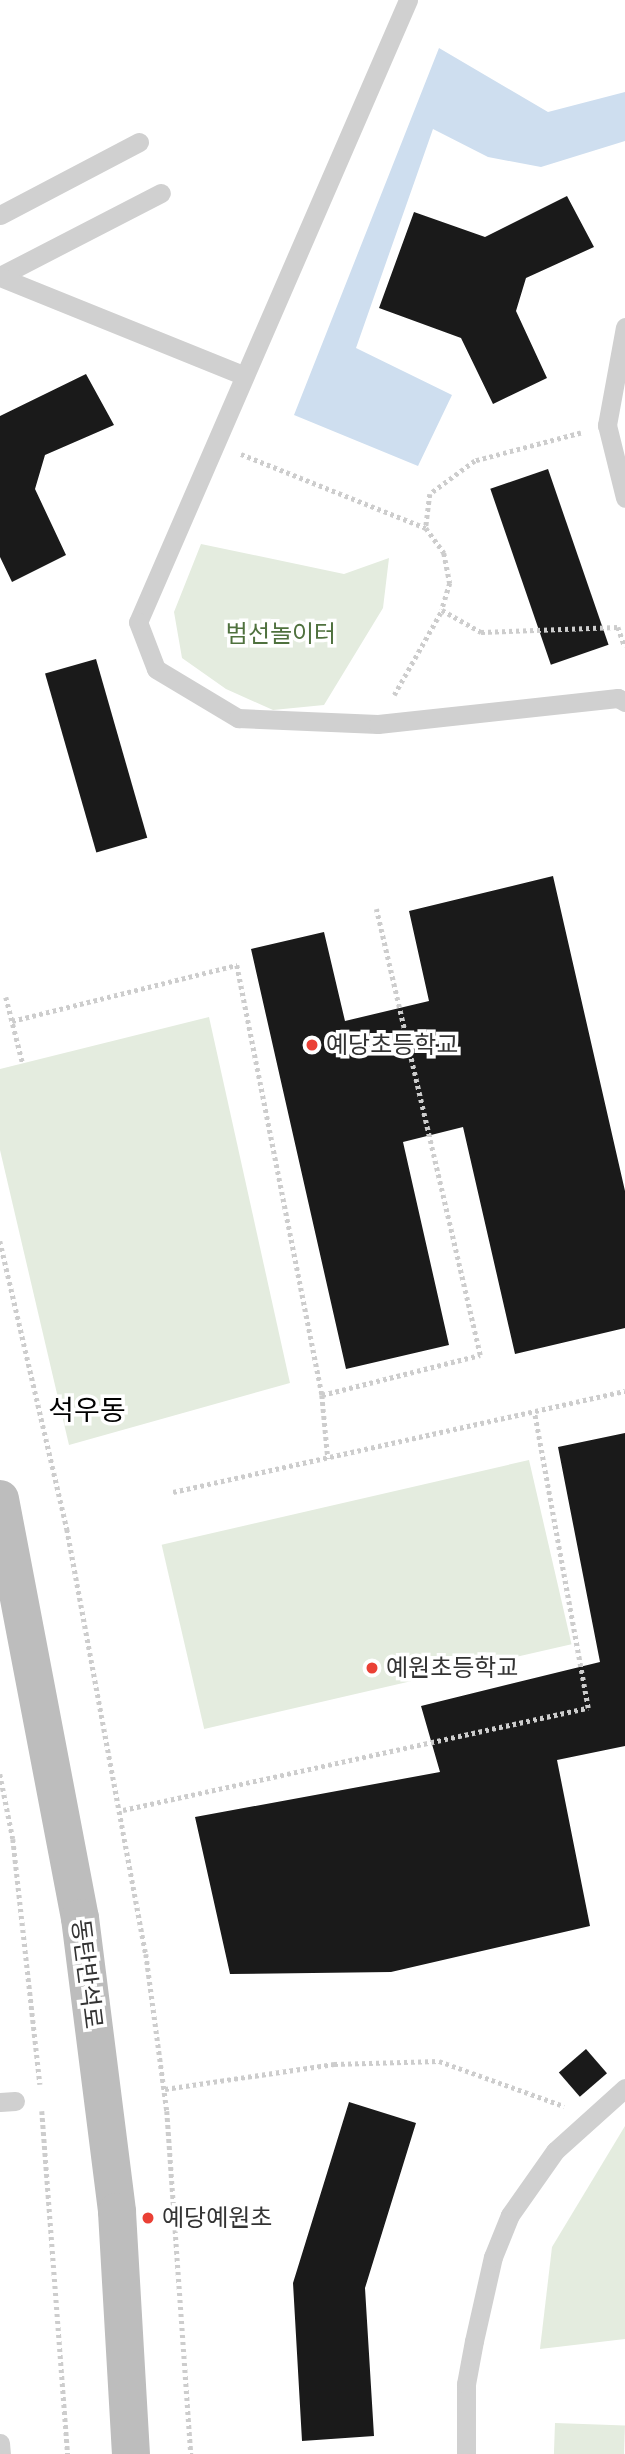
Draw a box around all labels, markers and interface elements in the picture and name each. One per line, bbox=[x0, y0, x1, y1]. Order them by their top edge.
park label: 범선놀이터 bbox=[226, 620, 336, 648]
place label: 예당초등학교 bbox=[326, 1031, 458, 1059]
marker: 예당초등학교 bbox=[304, 1037, 320, 1053]
district label: 석우동 bbox=[48, 1394, 126, 1428]
place label: 예원초등학교 bbox=[386, 1654, 518, 1682]
marker: 예원초등학교 bbox=[364, 1660, 380, 1676]
street label: 동탄반석로 bbox=[66, 1917, 108, 2031]
place label: 예당예원초 bbox=[162, 2204, 272, 2232]
marker: 예당예원초 bbox=[140, 2210, 156, 2226]

